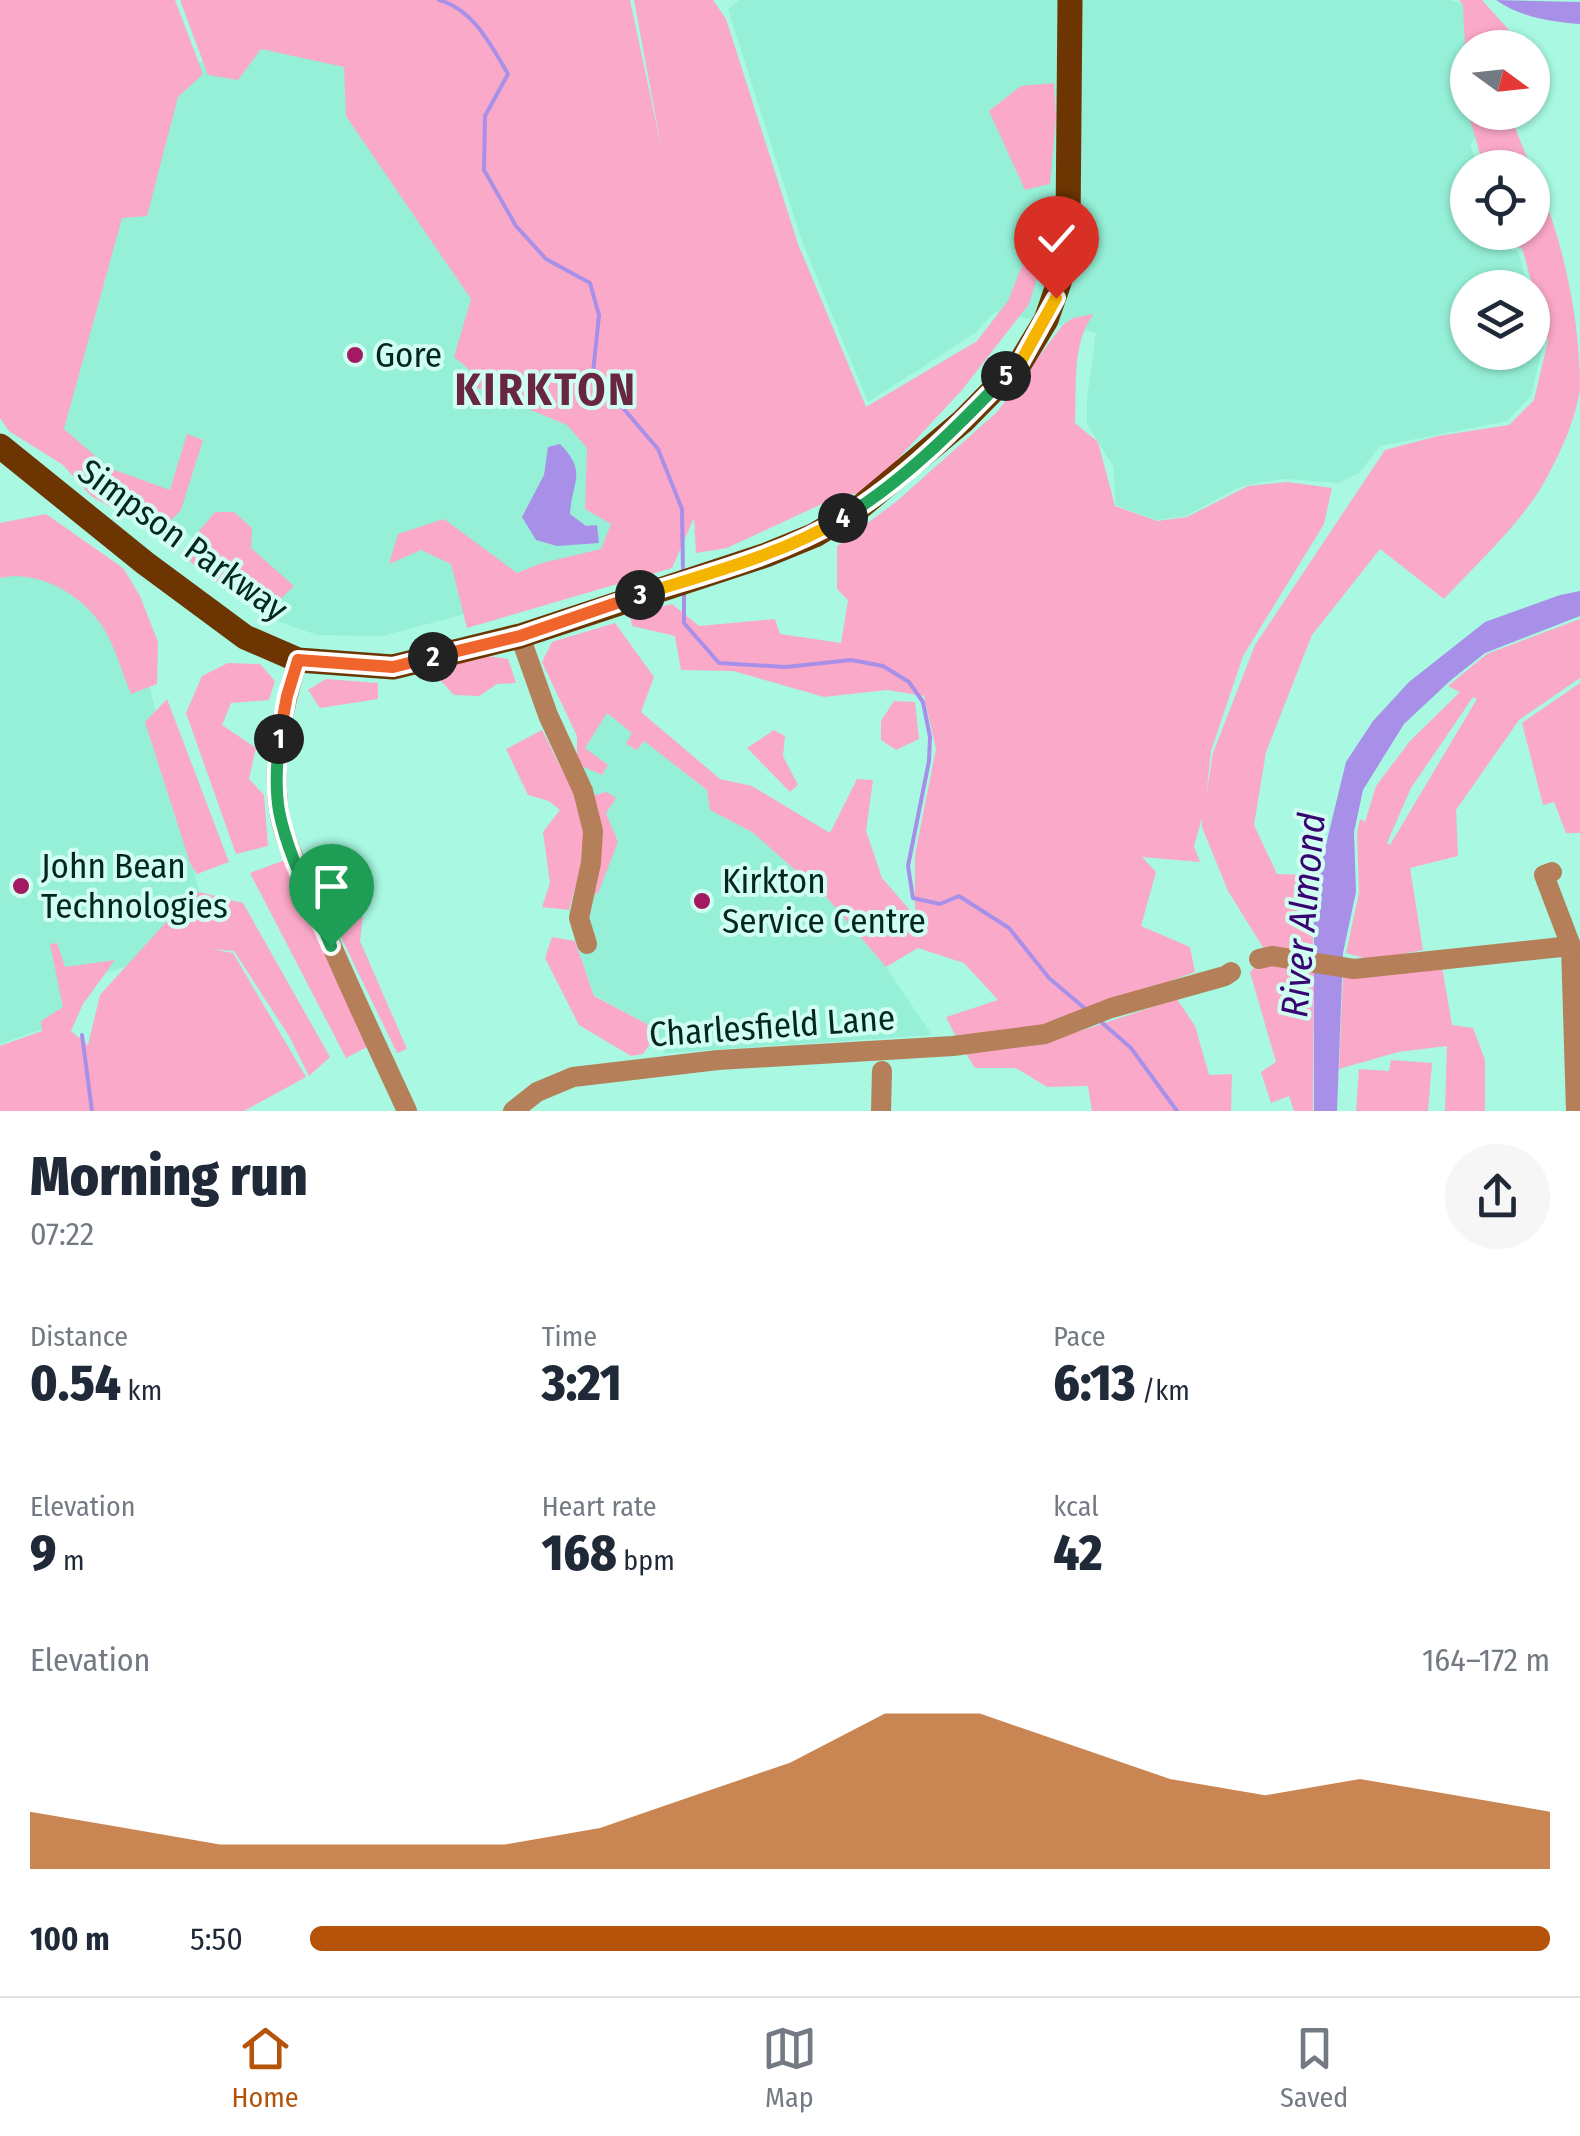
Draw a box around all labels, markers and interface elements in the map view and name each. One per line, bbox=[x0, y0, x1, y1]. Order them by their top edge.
north arrow bbox=[1450, 30, 1550, 130]
map controls bbox=[1450, 30, 1550, 370]
button: locate bbox=[1450, 150, 1550, 250]
pin bbox=[1014, 196, 1099, 299]
icon: check bbox=[1029, 211, 1084, 266]
button: layers bbox=[1450, 270, 1550, 370]
place label: Gore bbox=[375, 334, 442, 376]
marker: Gore bbox=[344, 344, 366, 366]
pin: 5 bbox=[981, 351, 1031, 401]
text: 5 bbox=[999, 359, 1013, 392]
district label: KIRKTON bbox=[455, 363, 637, 417]
street label: Simpson Parkway bbox=[70, 450, 296, 630]
pin: 4 bbox=[818, 493, 868, 543]
text: 4 bbox=[836, 501, 850, 534]
pin: 3 bbox=[615, 570, 665, 620]
text: 3 bbox=[633, 578, 647, 611]
pin: 2 bbox=[408, 632, 458, 682]
text: 2 bbox=[427, 640, 439, 673]
pin: 1 bbox=[254, 714, 304, 764]
text: 1 bbox=[273, 722, 285, 755]
water label: River Almond bbox=[1271, 811, 1335, 1019]
pin bbox=[289, 844, 374, 947]
place label: John Bean Technologies bbox=[41, 845, 228, 927]
icon: arrive bbox=[304, 859, 359, 914]
place label: Kirkton Service Centre bbox=[722, 860, 926, 942]
marker: John Bean Technologies bbox=[10, 875, 32, 897]
marker: Kirkton Service Centre bbox=[691, 890, 713, 912]
street label: Charlesfield Lane bbox=[648, 996, 896, 1056]
text: Morning run bbox=[30, 1144, 308, 1210]
button: share bbox=[1445, 1144, 1550, 1249]
text: 07:22 bbox=[30, 1215, 94, 1253]
text: Distance bbox=[30, 1320, 128, 1353]
text: Time bbox=[542, 1320, 597, 1353]
text: Pace bbox=[1053, 1320, 1106, 1353]
text: 0.54 bbox=[30, 1353, 121, 1413]
text: 3:21 bbox=[542, 1353, 622, 1413]
text: 6:13 bbox=[1053, 1353, 1136, 1413]
text: km bbox=[121, 1374, 162, 1407]
text: /km bbox=[1136, 1374, 1190, 1407]
text: Elevation bbox=[30, 1490, 135, 1523]
text: Heart rate bbox=[542, 1490, 657, 1523]
text: kcal bbox=[1053, 1490, 1099, 1523]
text: 9 bbox=[30, 1523, 56, 1583]
text: 168 bbox=[542, 1523, 617, 1583]
text: 42 bbox=[1053, 1523, 1103, 1583]
text: m bbox=[56, 1544, 85, 1577]
text: bpm bbox=[617, 1544, 675, 1577]
text: Elevation bbox=[30, 1641, 150, 1679]
text: 164–172 m bbox=[1422, 1641, 1550, 1679]
text: 100 m bbox=[30, 1920, 110, 1958]
text: 5:50 bbox=[190, 1920, 243, 1958]
tab: Home bbox=[232, 2021, 299, 2114]
tab: Map bbox=[762, 2021, 817, 2114]
tab: Saved bbox=[1280, 2021, 1348, 2114]

